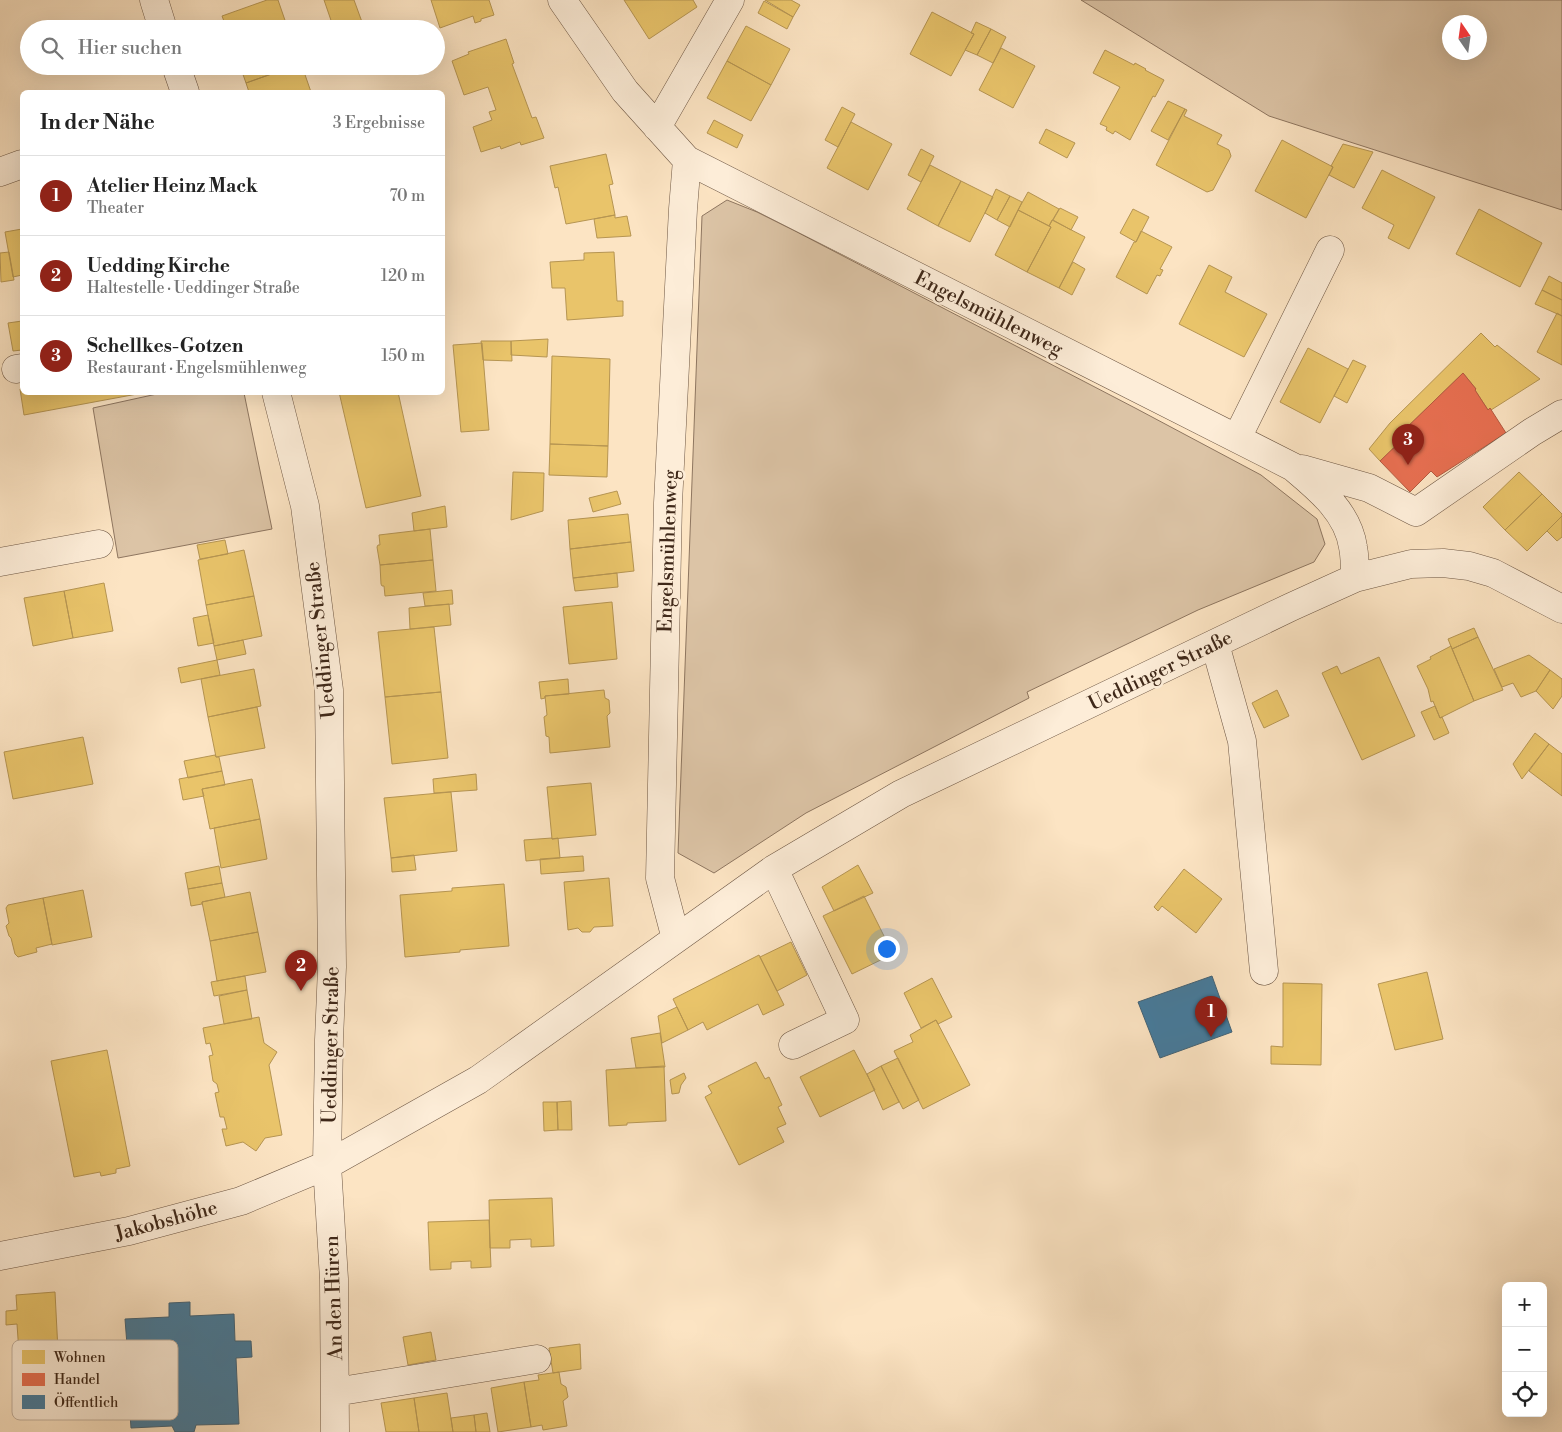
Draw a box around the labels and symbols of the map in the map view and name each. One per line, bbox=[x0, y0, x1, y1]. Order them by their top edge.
north arrow bbox=[1442, 15, 1487, 60]
street label: Engelsmühlenweg bbox=[910, 266, 1067, 363]
pin: 3 bbox=[1392, 424, 1424, 465]
street label: Engelsmühlenweg bbox=[653, 468, 684, 633]
street label: Ueddinger Straße bbox=[301, 560, 342, 720]
street label: Ueddinger Straße bbox=[1084, 626, 1237, 717]
your location bbox=[874, 936, 900, 962]
pin: 2 bbox=[285, 950, 317, 991]
street label: Ueddinger Straße bbox=[318, 966, 345, 1124]
pin: 1 bbox=[1195, 996, 1227, 1037]
street label: Jakobshöhe bbox=[111, 1196, 221, 1247]
street label: An den Hüren bbox=[320, 1235, 349, 1362]
legend bbox=[12, 1340, 178, 1420]
text: Wohnen bbox=[53, 1349, 106, 1367]
text: Handel bbox=[54, 1371, 100, 1389]
text: Öffentlich bbox=[54, 1392, 119, 1412]

